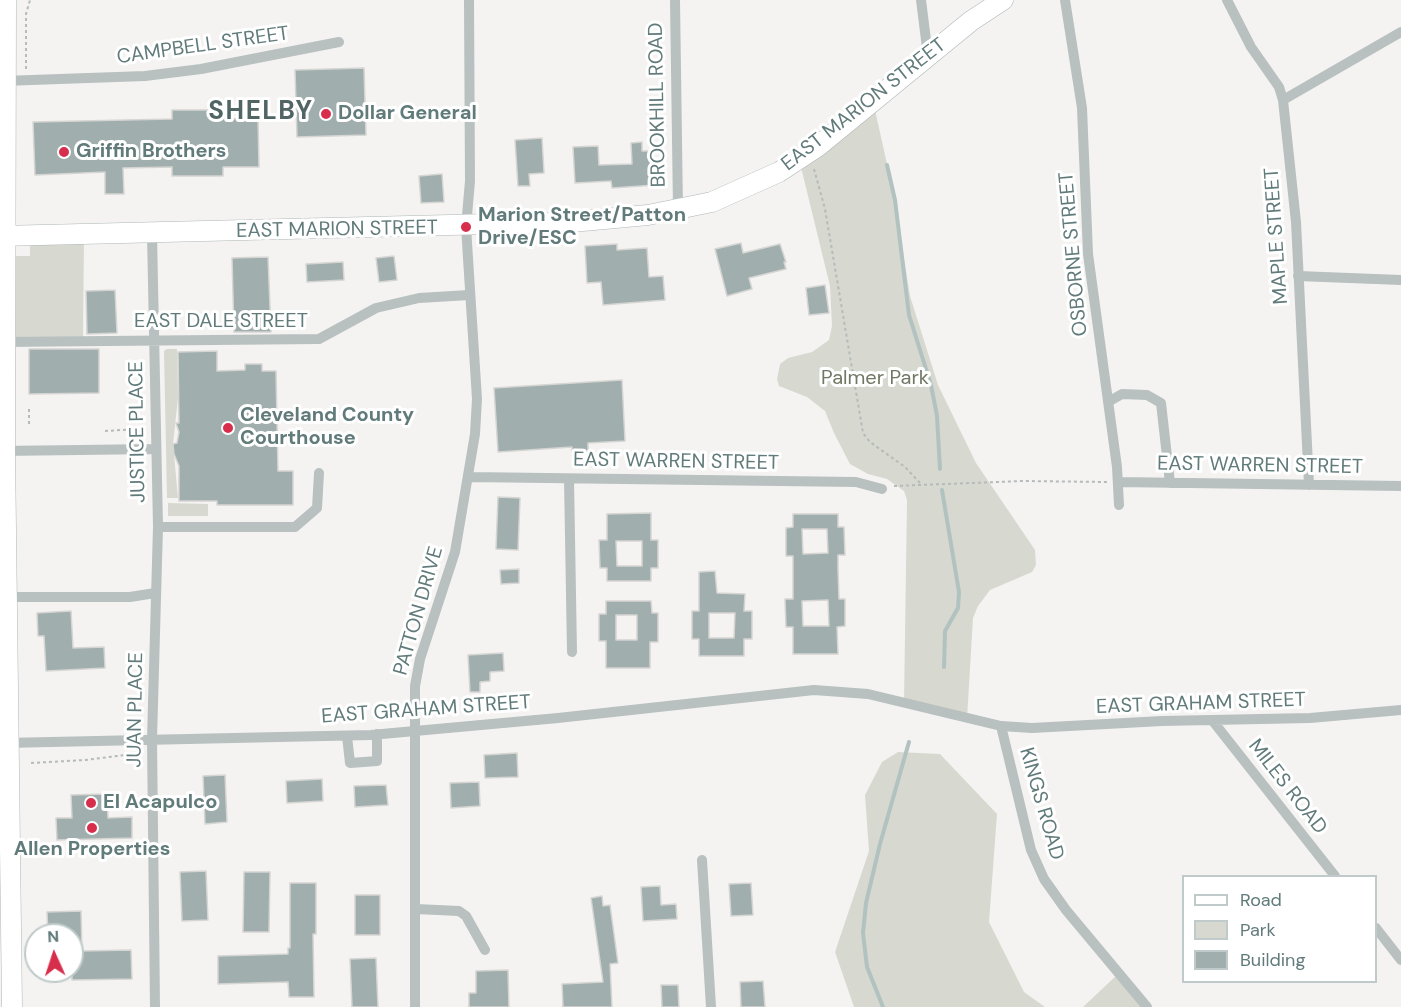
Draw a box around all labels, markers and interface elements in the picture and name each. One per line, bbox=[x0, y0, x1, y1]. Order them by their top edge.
street label: CAMPBELL STREET bbox=[115, 22, 291, 70]
street label: BROOKHILL ROAD bbox=[645, 22, 671, 188]
street label: EAST MARION STREET bbox=[777, 33, 951, 177]
district label: SHELBY bbox=[208, 96, 314, 128]
place label: Dollar General bbox=[338, 102, 477, 126]
marker: Dollar General bbox=[319, 107, 333, 121]
place label: Griffin Brothers bbox=[76, 140, 226, 164]
marker: Griffin Brothers bbox=[57, 145, 71, 159]
street label: MAPLE STREET bbox=[1260, 167, 1294, 305]
street label: OSBORNE STREET bbox=[1055, 171, 1093, 337]
place label: Marion Street/Patton Drive/ESC bbox=[478, 204, 686, 251]
street label: EAST MARION STREET bbox=[236, 216, 438, 244]
marker: Marion Street/Patton Drive/ESC bbox=[459, 220, 473, 234]
street label: EAST DALE STREET bbox=[134, 310, 308, 334]
street label: JUSTICE PLACE bbox=[125, 361, 151, 503]
park label: Palmer Park bbox=[821, 367, 929, 391]
place label: Cleveland County Courthouse bbox=[240, 404, 414, 451]
marker: Cleveland County Courthouse bbox=[221, 421, 235, 435]
street label: EAST WARREN STREET bbox=[573, 448, 779, 476]
street label: EAST WARREN STREET bbox=[1157, 452, 1363, 480]
street label: PATTON DRIVE bbox=[389, 544, 449, 678]
street label: JUAN PLACE bbox=[123, 652, 149, 768]
street label: EAST GRAHAM STREET bbox=[1096, 688, 1306, 720]
street label: EAST GRAHAM STREET bbox=[320, 691, 532, 729]
street label: MILES ROAD bbox=[1243, 735, 1331, 839]
street label: KINGS ROAD bbox=[1014, 745, 1068, 863]
place label: El Acapulco bbox=[103, 791, 217, 815]
marker: El Acapulco bbox=[84, 796, 98, 810]
marker: Allen Properties bbox=[85, 821, 99, 835]
place label: Allen Properties bbox=[14, 838, 170, 862]
legend bbox=[1182, 875, 1377, 983]
text: Road bbox=[1240, 888, 1282, 912]
text: Park bbox=[1240, 918, 1276, 942]
north arrow bbox=[24, 923, 84, 983]
text: N bbox=[47, 926, 60, 947]
text: Building bbox=[1240, 948, 1305, 972]

